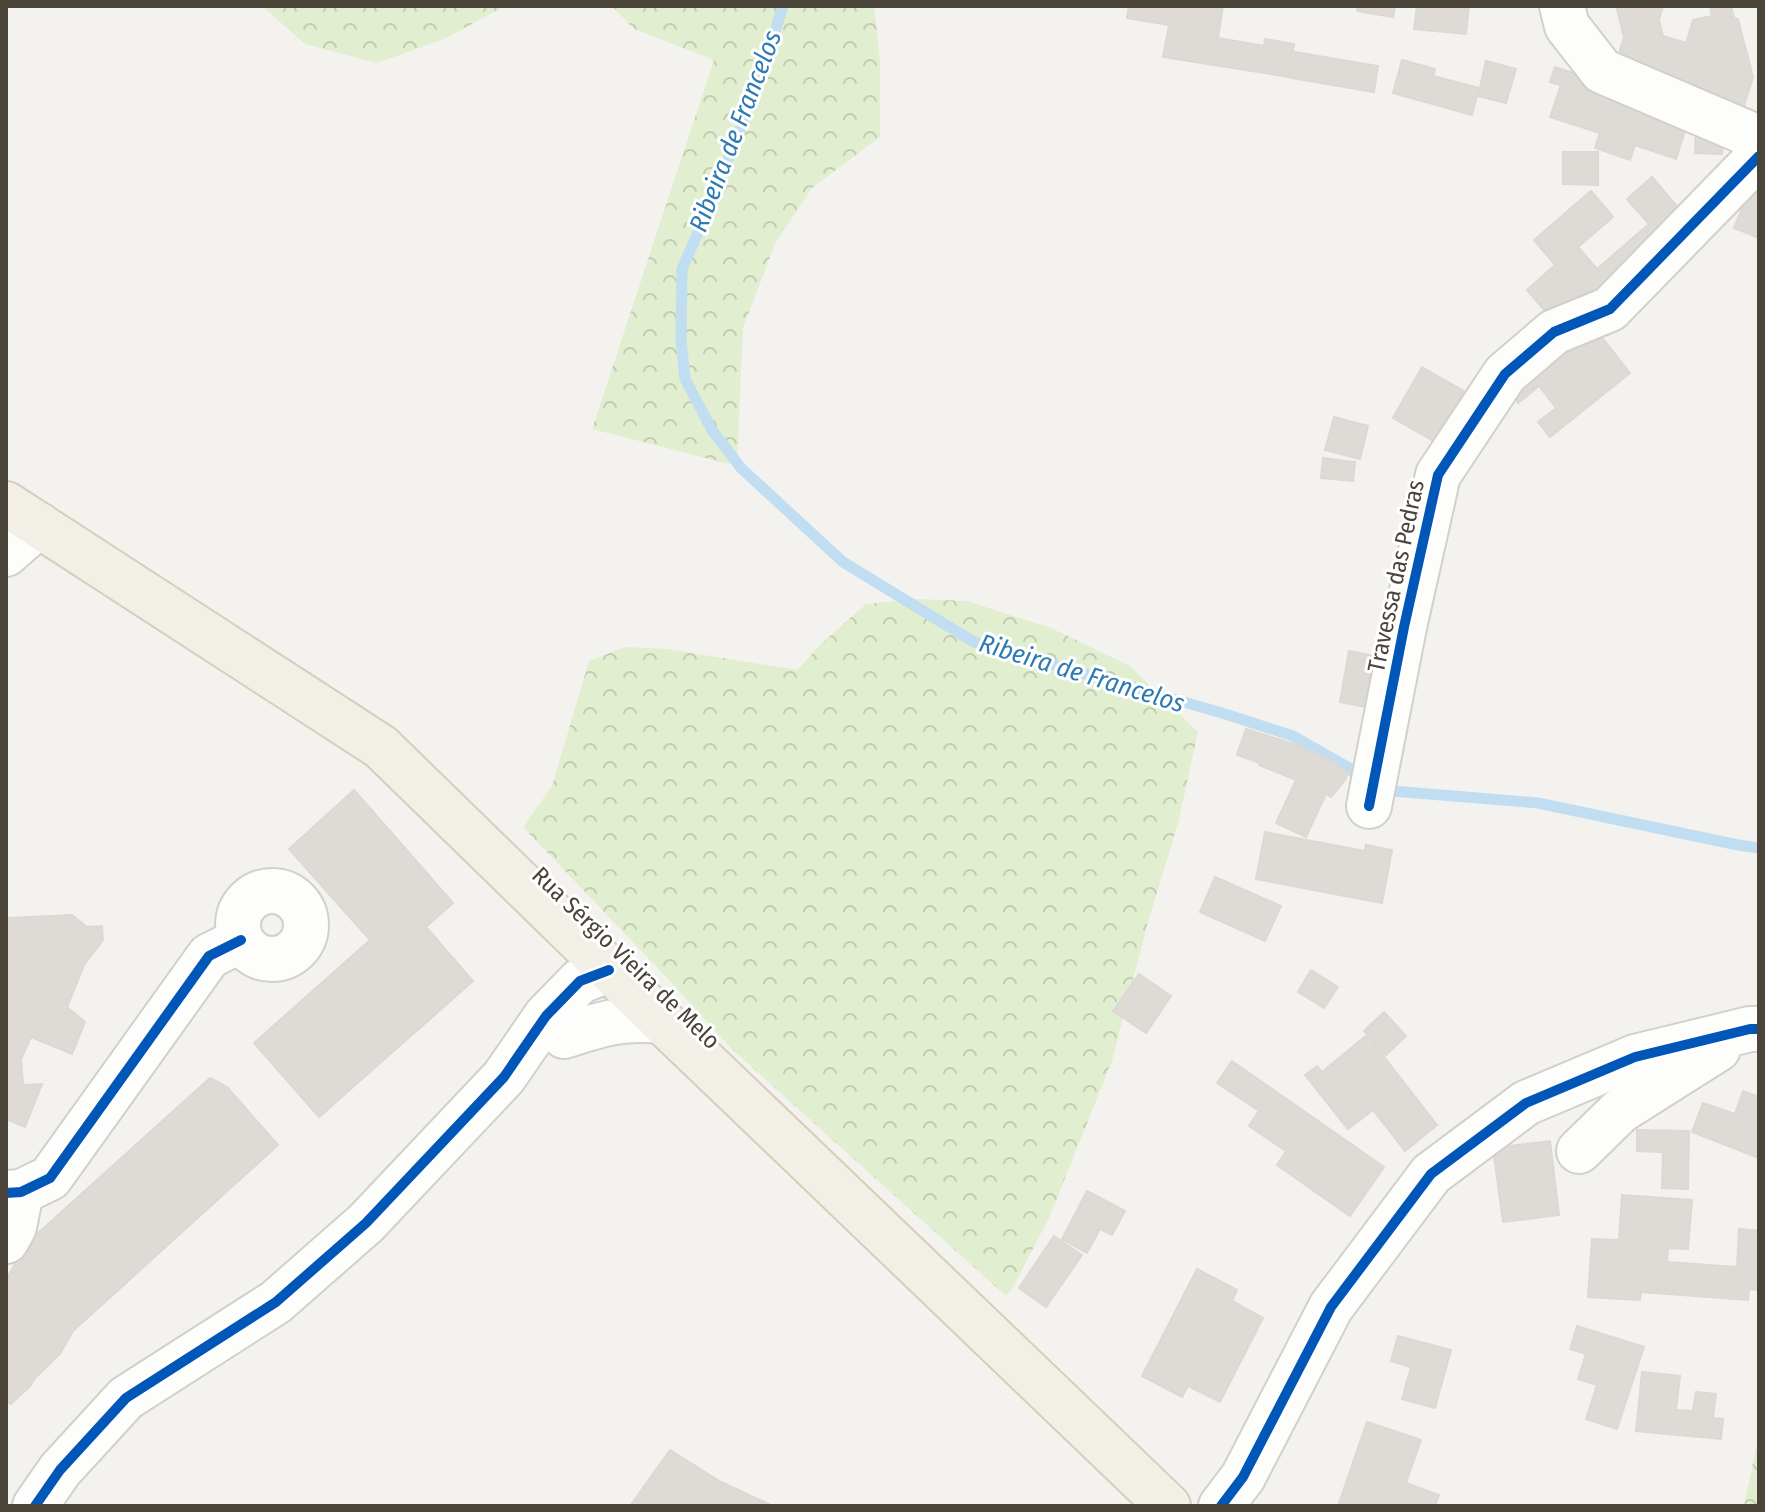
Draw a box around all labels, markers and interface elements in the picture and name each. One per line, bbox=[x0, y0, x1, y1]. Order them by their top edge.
water label: Ribeira de Francelos bbox=[683, 26, 788, 236]
street label: Travessa das Pedras bbox=[1362, 477, 1430, 675]
water label: Ribeira de Francelos bbox=[975, 628, 1188, 719]
street label: Rua Sérgio Vieira de Melo bbox=[526, 861, 726, 1055]

